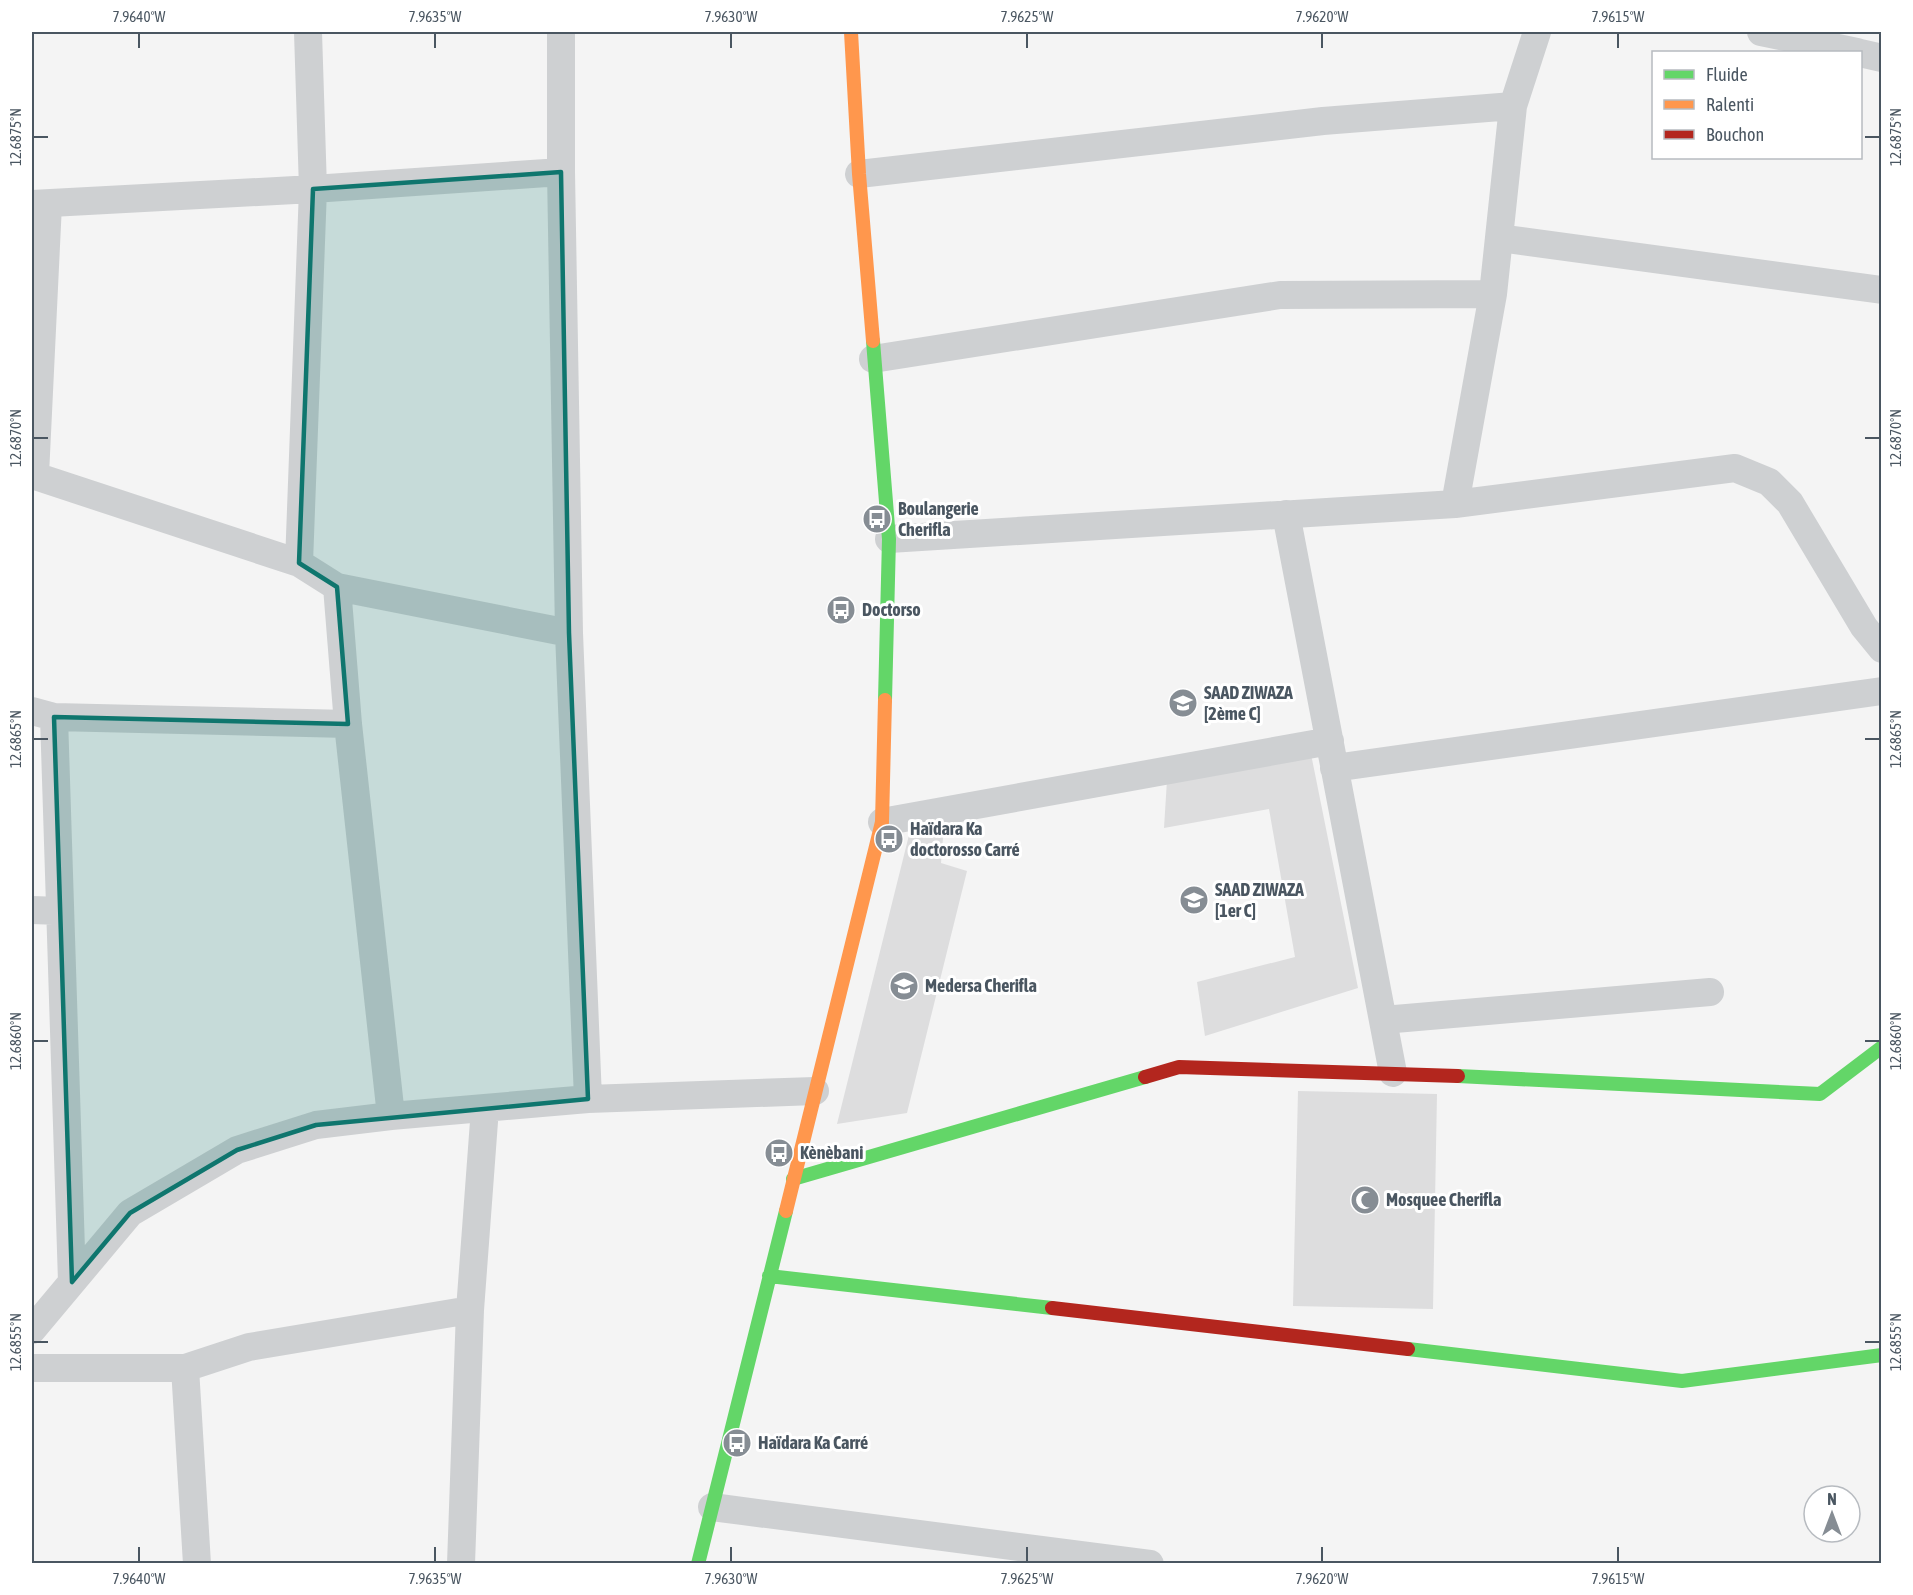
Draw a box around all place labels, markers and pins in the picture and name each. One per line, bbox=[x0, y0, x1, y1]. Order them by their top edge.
place label: Boulangerie Cherifla bbox=[898, 498, 979, 540]
bus stop icon: Boulangerie Cherifla bbox=[861, 503, 893, 535]
bus stop icon: Doctorso bbox=[825, 594, 857, 626]
place label: Doctorso bbox=[862, 599, 921, 620]
place label: SAAD ZIWAZA [2ème C] bbox=[1204, 682, 1293, 724]
school or university icon: SAAD ZIWAZA [2ème C] bbox=[1167, 687, 1199, 719]
place label: Haïdara Ka doctorosso Carré bbox=[910, 818, 1020, 860]
bus stop icon: Haïdara Ka doctorosso Carré bbox=[873, 823, 905, 855]
place label: SAAD ZIWAZA [1er C] bbox=[1215, 879, 1304, 921]
school or university icon: SAAD ZIWAZA [1er C] bbox=[1178, 884, 1210, 916]
school or university icon: Medersa Cherifla bbox=[888, 970, 920, 1002]
place label: Medersa Cherifla bbox=[925, 975, 1037, 996]
bus stop icon: Kènèbani bbox=[763, 1137, 795, 1169]
place label: Kènèbani bbox=[800, 1142, 863, 1163]
mosque icon: Mosquee Cherifla bbox=[1349, 1184, 1381, 1216]
place label: Mosquee Cherifla bbox=[1386, 1189, 1501, 1210]
bus stop icon: Haïdara Ka Carré bbox=[721, 1427, 753, 1459]
place label: Haïdara Ka Carré bbox=[758, 1432, 868, 1453]

